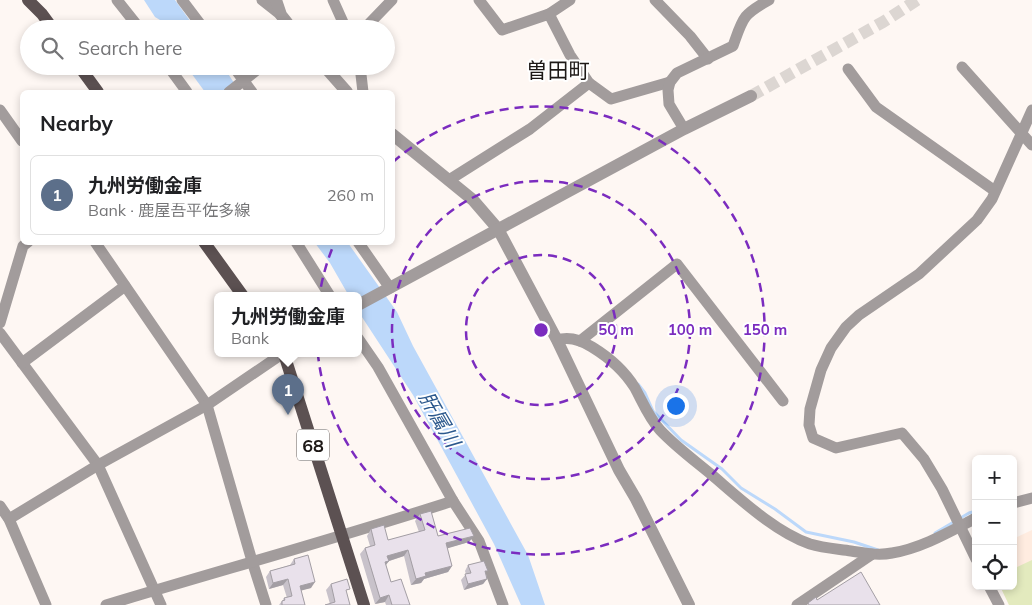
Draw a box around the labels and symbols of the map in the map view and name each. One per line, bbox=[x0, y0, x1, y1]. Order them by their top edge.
district label: 曽田町 bbox=[527, 57, 590, 83]
text: 50 m bbox=[598, 320, 634, 339]
text: 100 m bbox=[668, 320, 712, 339]
text: 150 m bbox=[743, 320, 787, 339]
centre of rings bbox=[532, 321, 550, 339]
pin: 1 bbox=[272, 374, 304, 415]
water label: 肝属川 bbox=[414, 387, 467, 453]
your location bbox=[663, 393, 689, 419]
road number: 68 bbox=[297, 430, 329, 460]

